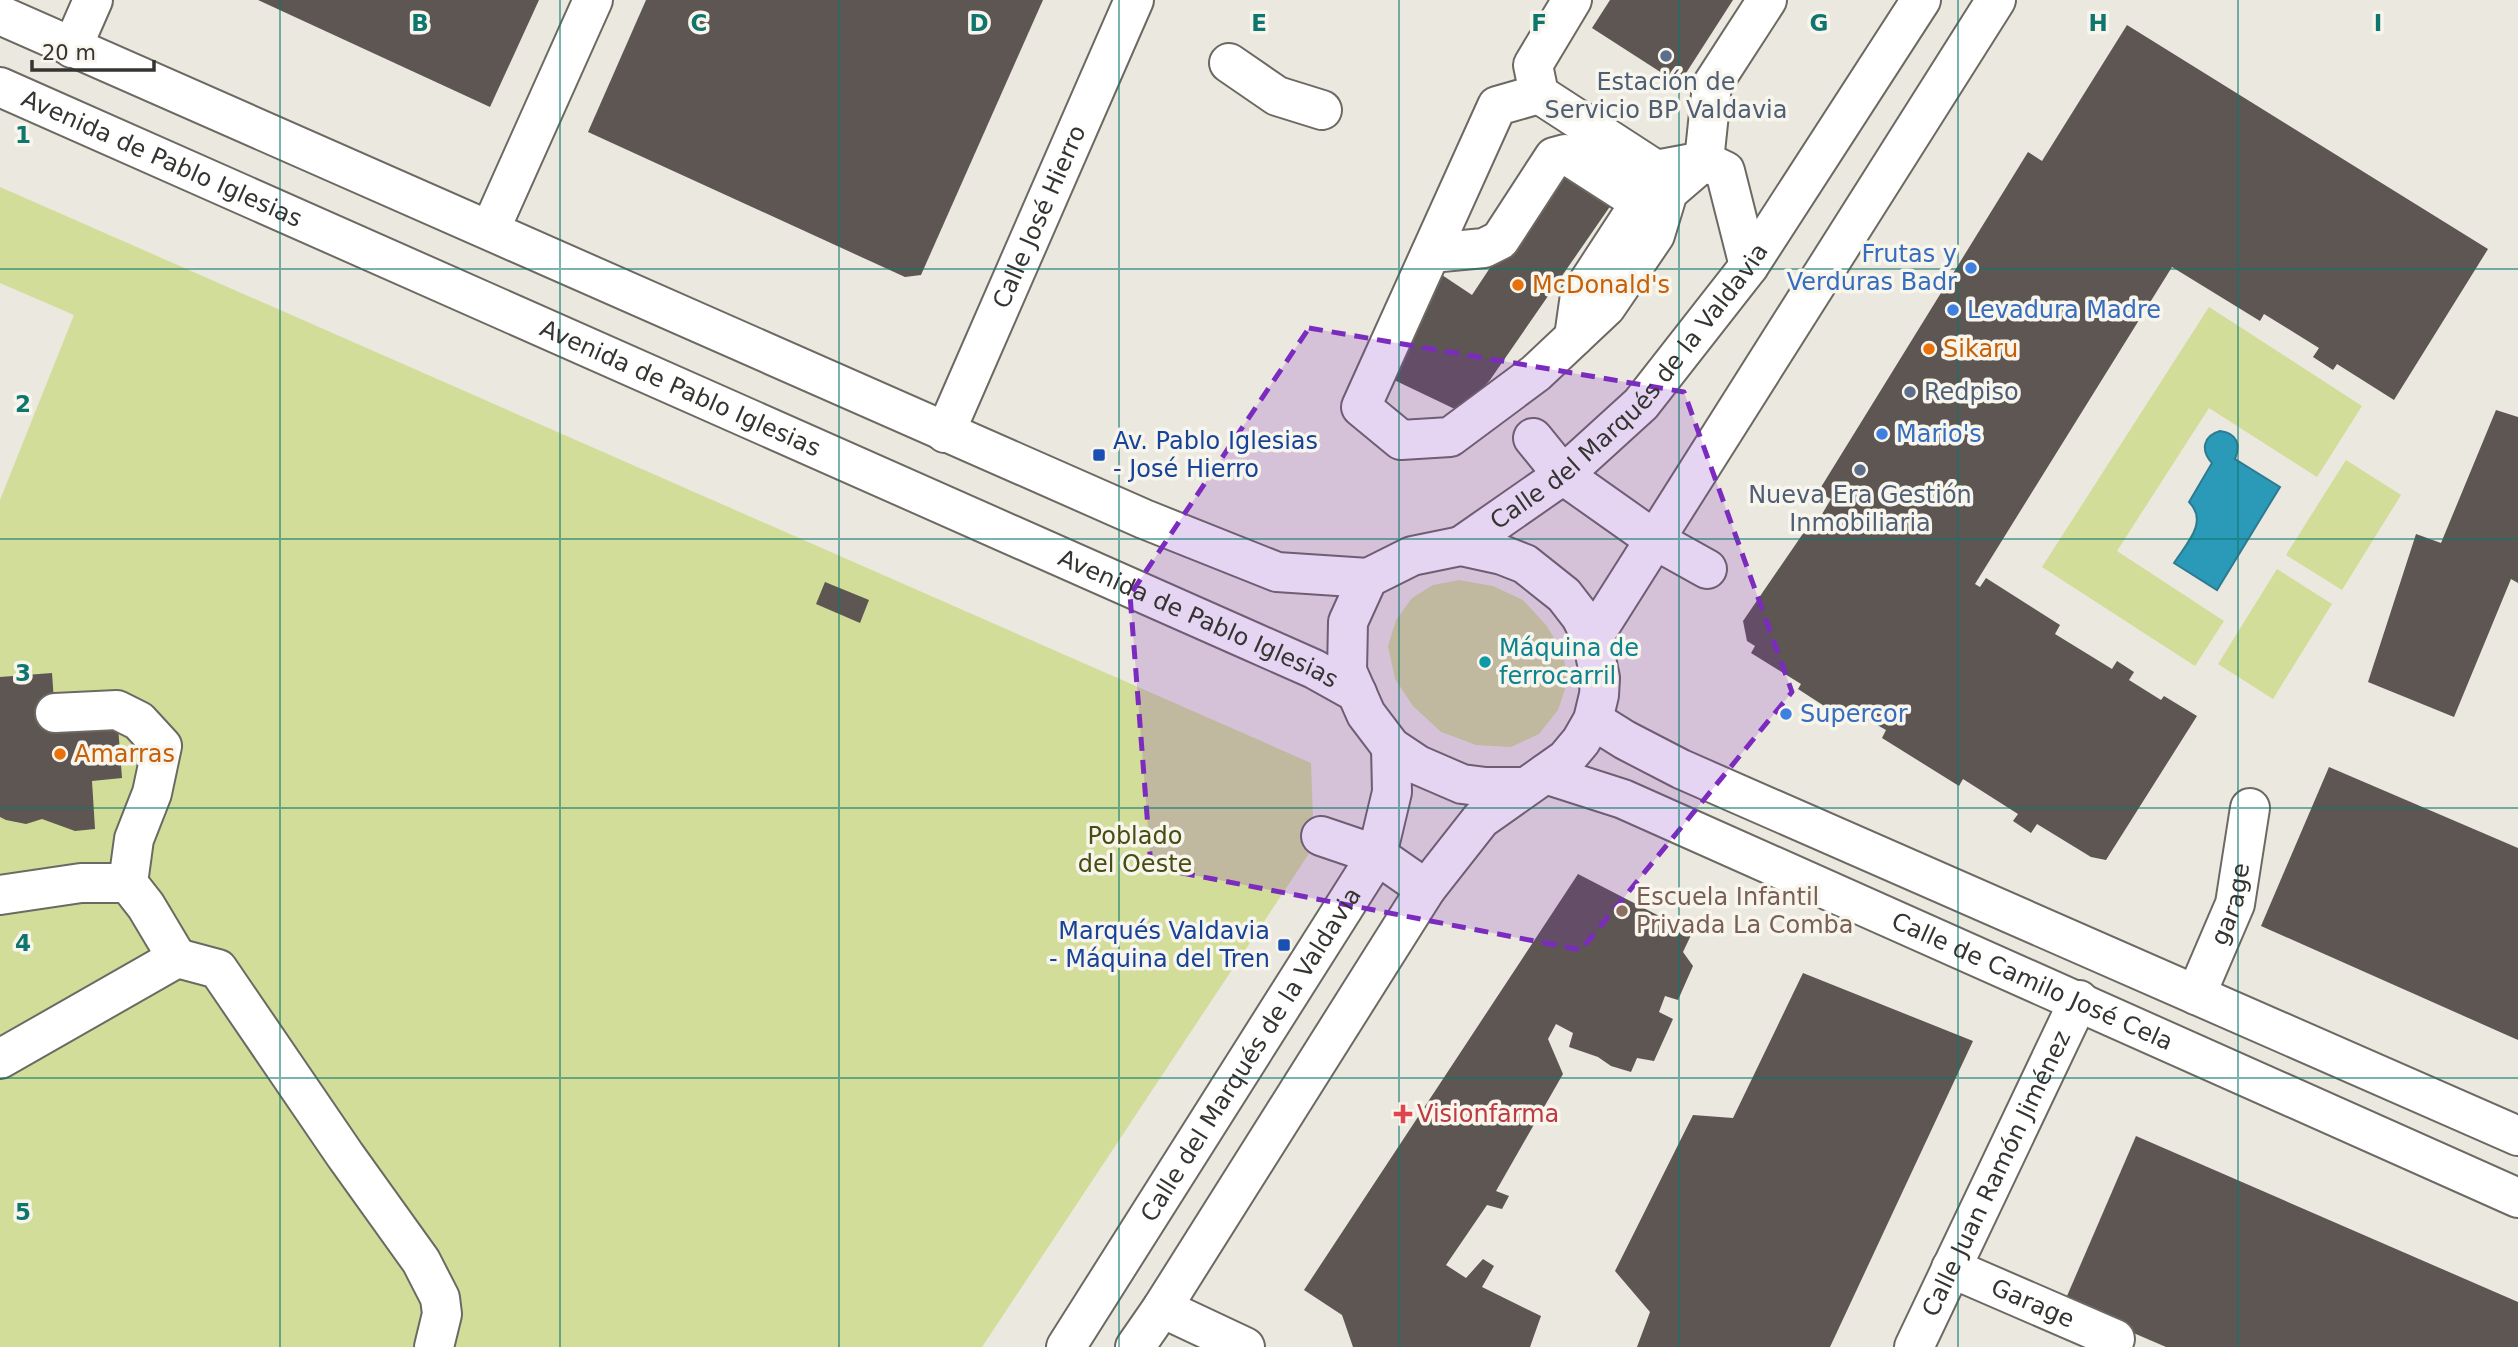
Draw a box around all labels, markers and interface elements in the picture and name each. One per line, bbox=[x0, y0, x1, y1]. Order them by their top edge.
text: B bbox=[411, 10, 429, 36]
text: C bbox=[691, 10, 707, 36]
text: D bbox=[969, 10, 989, 36]
text: E bbox=[1251, 10, 1267, 36]
text: F bbox=[1531, 10, 1547, 36]
text: G bbox=[1810, 10, 1828, 36]
text: H bbox=[2088, 10, 2108, 36]
text: I bbox=[2374, 10, 2382, 36]
scale bar bbox=[32, 28, 154, 72]
text: 20 m bbox=[42, 41, 96, 65]
marker: Estación de Servicio BP Valdavia bbox=[1658, 48, 1674, 64]
place label: Estación de Servicio BP Valdavia bbox=[1545, 68, 1787, 124]
street label: Avenida de Pablo Iglesias bbox=[17, 84, 306, 233]
street label: Calle José Hierro bbox=[987, 121, 1092, 313]
text: 1 bbox=[15, 122, 31, 148]
street label: Calle del Marqués de la Valdavia bbox=[1485, 238, 1774, 535]
place label: Frutas y Verduras Badr bbox=[1787, 240, 1957, 296]
marker: Frutas y Verduras Badr bbox=[1963, 260, 1979, 276]
place label: McDonald's bbox=[1532, 271, 1670, 299]
marker: McDonald's bbox=[1510, 277, 1526, 293]
place label: Levadura Madre bbox=[1967, 296, 2161, 324]
marker: Levadura Madre bbox=[1945, 302, 1961, 318]
street label: Avenida de Pablo Iglesias bbox=[536, 314, 825, 463]
place label: Sikaru bbox=[1943, 335, 2018, 363]
marker: Sikaru bbox=[1921, 341, 1937, 357]
place label: Redpiso bbox=[1924, 378, 2019, 406]
marker: Redpiso bbox=[1902, 384, 1918, 400]
text: 2 bbox=[15, 391, 31, 417]
place label: Mario's bbox=[1896, 420, 1982, 448]
marker: Mario's bbox=[1874, 426, 1890, 442]
place label: Av. Pablo Iglesias - José Hierro bbox=[1113, 427, 1318, 483]
marker: Av. Pablo Iglesias - José Hierro bbox=[1091, 447, 1107, 463]
marker: Nueva Era Gestión Inmobiliaria bbox=[1852, 462, 1868, 478]
place label: Nueva Era Gestión Inmobiliaria bbox=[1748, 481, 1972, 537]
street label: Avenida de Pablo Iglesias bbox=[1054, 544, 1343, 694]
place label: Máquina de ferrocarril bbox=[1499, 634, 1639, 690]
marker: Máquina de ferrocarril bbox=[1477, 654, 1493, 670]
text: 3 bbox=[15, 660, 31, 686]
place label: Supercor bbox=[1800, 700, 1908, 728]
marker: Supercor bbox=[1778, 706, 1794, 722]
place label: Amarras bbox=[74, 740, 175, 768]
marker: Amarras bbox=[52, 746, 68, 762]
park label: Poblado del Oeste bbox=[1078, 822, 1192, 878]
street label: garage bbox=[2205, 861, 2255, 949]
street label: Calle del Marqués de la Valdavia bbox=[1135, 882, 1367, 1227]
place label: Escuela Infantil Privada La Comba bbox=[1636, 883, 1854, 939]
marker: Escuela Infantil Privada La Comba bbox=[1614, 903, 1630, 919]
street label: Calle de Camilo José Cela bbox=[1887, 907, 2177, 1056]
place label: Marqués Valdavia - Máquina del Tren bbox=[1049, 917, 1270, 973]
text: 4 bbox=[15, 930, 31, 956]
marker: Marqués Valdavia - Máquina del Tren bbox=[1276, 937, 1292, 953]
street label: Calle Juan Ramón Jiménez bbox=[1917, 1026, 2076, 1321]
place label: Visionfarma bbox=[1417, 1100, 1559, 1128]
marker: Visionfarma bbox=[1395, 1106, 1411, 1122]
text: 5 bbox=[15, 1199, 31, 1225]
street label: Garage bbox=[1987, 1273, 2079, 1334]

